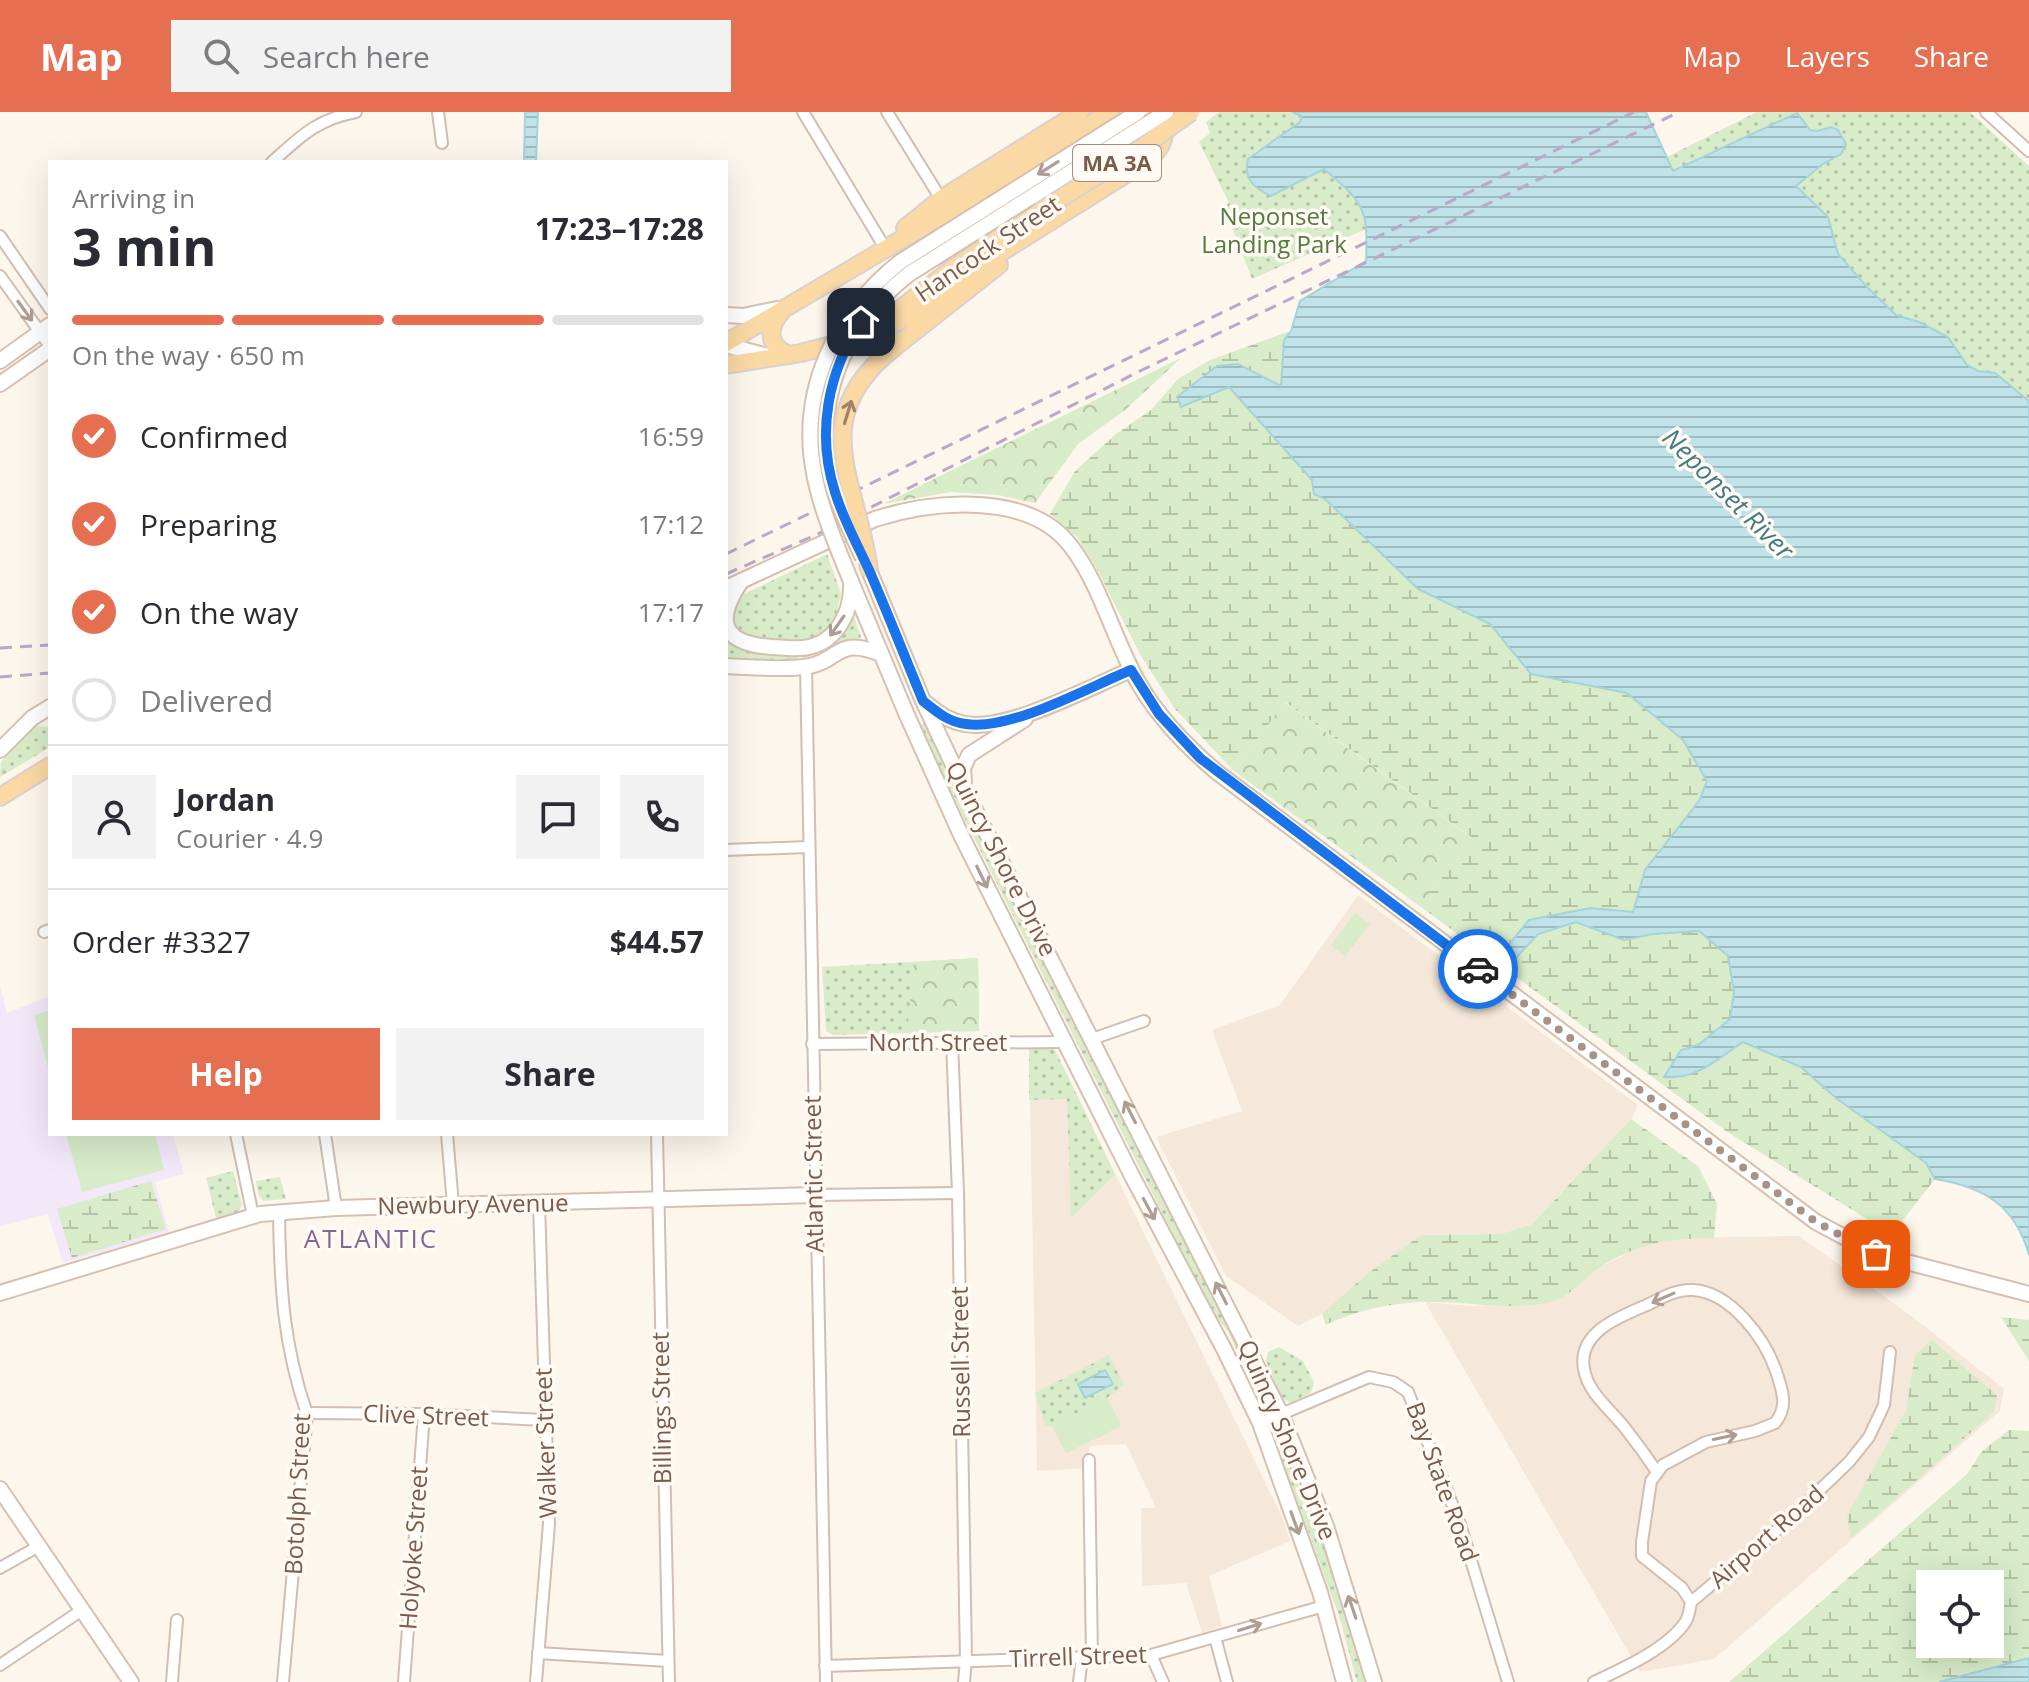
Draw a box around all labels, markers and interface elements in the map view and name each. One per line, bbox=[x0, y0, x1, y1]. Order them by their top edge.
search box bbox=[171, 20, 731, 92]
text: Map bbox=[40, 30, 123, 82]
icon: search bbox=[199, 34, 243, 78]
text: Search here bbox=[263, 36, 430, 77]
text: Map bbox=[1683, 37, 1741, 75]
text: Layers bbox=[1785, 37, 1870, 75]
text: Share bbox=[1914, 37, 1989, 75]
road number: MA 3A bbox=[1073, 145, 1161, 181]
one-way arrow bbox=[1037, 161, 1060, 177]
text: Arriving in bbox=[72, 180, 195, 216]
street label: Hancock Street bbox=[908, 187, 1066, 309]
park label: Neponset Landing Park bbox=[1201, 199, 1347, 260]
text: 17:23–17:28 bbox=[535, 208, 704, 249]
text: 3 min bbox=[72, 210, 216, 281]
pin bbox=[827, 288, 895, 356]
one-way arrow bbox=[17, 299, 33, 321]
icon: home bbox=[839, 300, 883, 344]
text: On the way · 650 m bbox=[72, 337, 305, 373]
one-way arrow bbox=[841, 400, 856, 425]
icon: check bbox=[72, 414, 116, 458]
text: Confirmed bbox=[140, 416, 288, 457]
text: 16:59 bbox=[638, 418, 704, 454]
water label: Neponset River bbox=[1655, 420, 1803, 568]
icon: check bbox=[72, 502, 116, 546]
text: Preparing bbox=[140, 504, 277, 545]
text: 17:12 bbox=[638, 506, 704, 542]
icon: check bbox=[72, 590, 116, 634]
text: On the way bbox=[140, 592, 298, 633]
text: 17:17 bbox=[638, 594, 704, 630]
one-way arrow bbox=[829, 614, 845, 636]
text: Delivered bbox=[140, 680, 273, 721]
street label: Quincy Shore Drive bbox=[939, 755, 1066, 961]
button: person bbox=[72, 775, 156, 859]
button: chat bbox=[516, 775, 600, 859]
button: phone bbox=[620, 775, 704, 859]
text: Jordan bbox=[176, 779, 275, 820]
text: Courier · 4.9 bbox=[176, 820, 323, 856]
one-way arrow bbox=[974, 864, 990, 888]
text: Order #3327 bbox=[72, 921, 251, 962]
text: $44.57 bbox=[610, 921, 704, 962]
courier bbox=[1438, 929, 1518, 1009]
icon: car bbox=[1456, 947, 1500, 991]
street label: North Street bbox=[869, 1025, 1007, 1058]
button: Help bbox=[72, 1028, 380, 1120]
button: Share bbox=[396, 1028, 704, 1120]
street label: Atlantic Street bbox=[795, 1095, 830, 1253]
one-way arrow bbox=[1121, 1100, 1137, 1124]
street label: Newbury Avenue bbox=[377, 1185, 569, 1222]
one-way arrow bbox=[1141, 1197, 1157, 1221]
district label: ATLANTIC bbox=[304, 1220, 438, 1256]
pin bbox=[1842, 1220, 1910, 1288]
icon: bag bbox=[1854, 1232, 1898, 1276]
one-way arrow bbox=[1213, 1282, 1229, 1306]
street label: Russell Street bbox=[942, 1286, 977, 1438]
one-way arrow bbox=[1652, 1291, 1676, 1306]
street label: Billings Street bbox=[643, 1332, 678, 1484]
street label: Quincy Shore Drive bbox=[1231, 1334, 1345, 1545]
street label: Walker Street bbox=[525, 1367, 564, 1519]
street label: Clive Street bbox=[363, 1396, 490, 1433]
street label: Bay State Road bbox=[1399, 1397, 1488, 1566]
street label: Botolph Street bbox=[276, 1412, 317, 1576]
one-way arrow bbox=[1712, 1429, 1738, 1444]
street label: Holyoke Street bbox=[390, 1465, 435, 1631]
street label: Airport Road bbox=[1702, 1477, 1830, 1595]
one-way arrow bbox=[1289, 1510, 1304, 1535]
map controls bbox=[1916, 1570, 2004, 1658]
button: locate bbox=[1916, 1570, 2004, 1658]
one-way arrow bbox=[1344, 1595, 1359, 1620]
one-way arrow bbox=[1237, 1619, 1262, 1633]
street label: Tirrell Street bbox=[1009, 1637, 1147, 1674]

